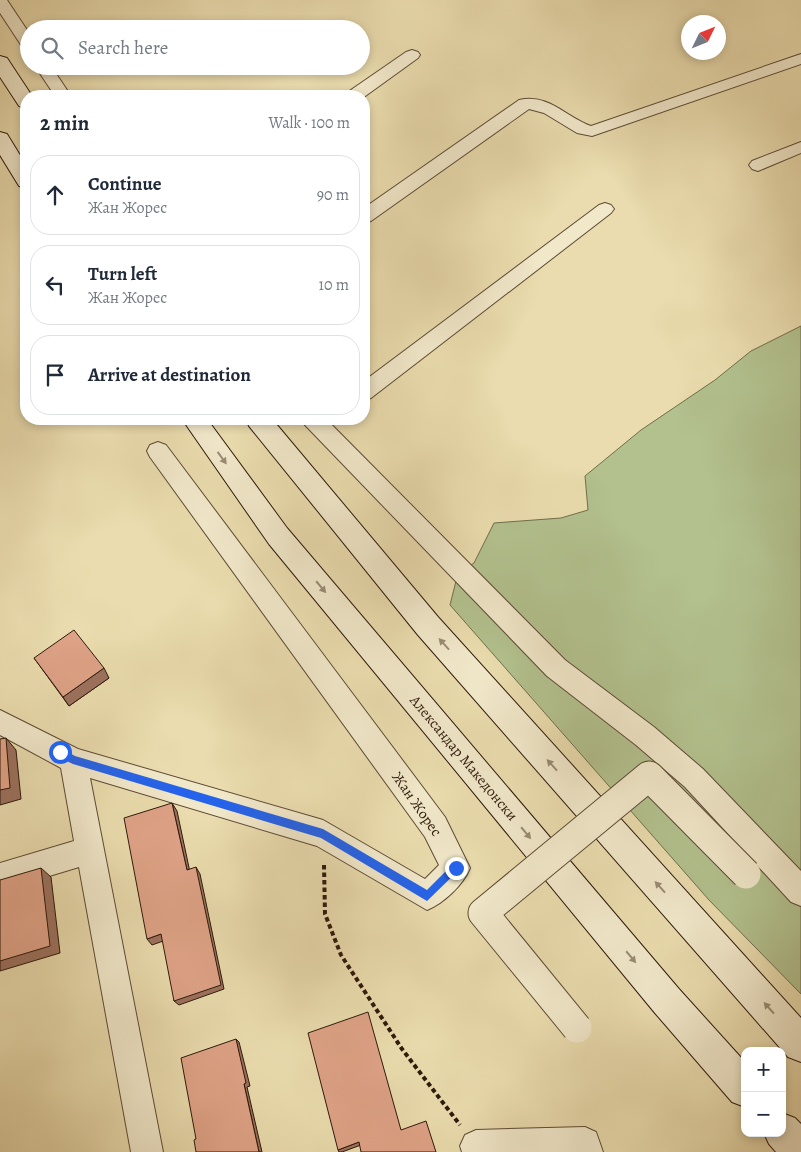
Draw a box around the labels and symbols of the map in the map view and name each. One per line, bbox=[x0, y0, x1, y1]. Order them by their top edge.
north arrow bbox=[681, 15, 726, 60]
one-way arrow bbox=[217, 452, 227, 465]
one-way arrow bbox=[315, 581, 326, 594]
one-way arrow bbox=[438, 639, 450, 651]
street label: Александар Македонски bbox=[405, 690, 523, 825]
route start bbox=[49, 741, 72, 764]
one-way arrow bbox=[546, 760, 558, 772]
street label: Жан Жорес bbox=[388, 768, 446, 840]
one-way arrow bbox=[521, 826, 532, 839]
route end bbox=[445, 857, 468, 880]
one-way arrow bbox=[654, 881, 666, 893]
one-way arrow bbox=[625, 950, 636, 963]
one-way arrow bbox=[763, 1001, 774, 1014]

